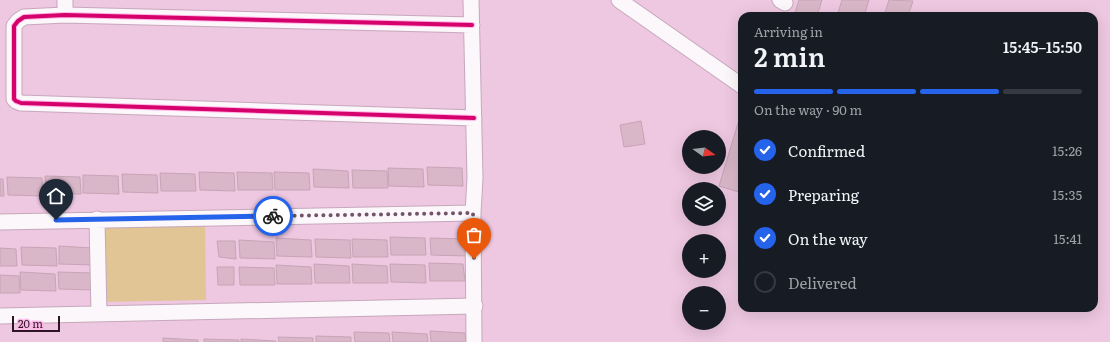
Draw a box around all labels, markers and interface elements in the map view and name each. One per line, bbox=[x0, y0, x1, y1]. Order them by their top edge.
text: Arriving in bbox=[754, 22, 823, 41]
text: 15:45–15:50 bbox=[1003, 35, 1082, 58]
text: 2 min bbox=[754, 36, 825, 75]
text: On the way · 90 m bbox=[754, 100, 862, 119]
north arrow bbox=[682, 130, 726, 174]
map controls bbox=[682, 130, 726, 330]
icon: check bbox=[754, 139, 776, 161]
text: Confirmed bbox=[788, 139, 865, 162]
text: 15:26 bbox=[1052, 141, 1082, 160]
pin bbox=[39, 179, 73, 220]
button: layers bbox=[682, 182, 726, 226]
icon: check bbox=[754, 183, 776, 205]
text: Preparing bbox=[788, 183, 859, 206]
icon: home bbox=[45, 185, 67, 207]
text: 15:35 bbox=[1052, 185, 1082, 204]
courier bbox=[253, 196, 293, 236]
icon: bike bbox=[262, 205, 284, 227]
pin bbox=[457, 218, 491, 259]
icon: bag bbox=[463, 224, 485, 246]
icon: check bbox=[754, 227, 776, 249]
text: On the way bbox=[788, 227, 868, 250]
text: 15:41 bbox=[1054, 229, 1082, 248]
button: + bbox=[682, 234, 726, 278]
text: Delivered bbox=[788, 271, 857, 294]
button: − bbox=[682, 286, 726, 330]
scale bar bbox=[12, 314, 60, 333]
text: 20 m bbox=[18, 315, 43, 331]

